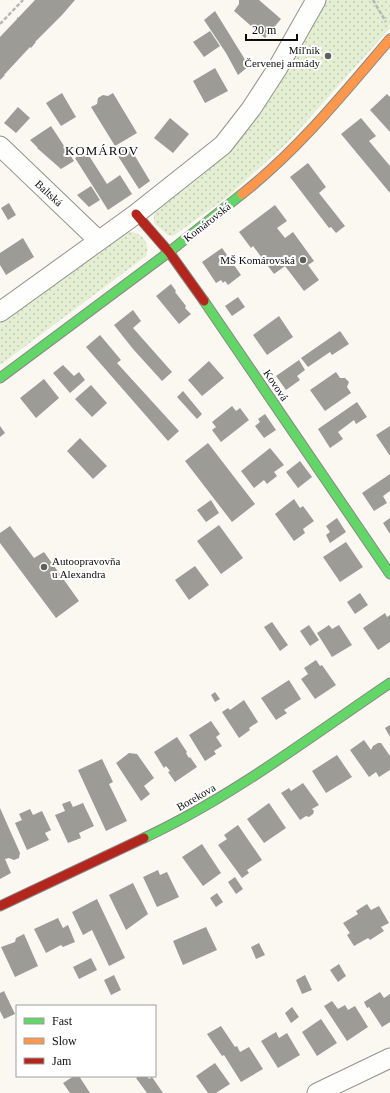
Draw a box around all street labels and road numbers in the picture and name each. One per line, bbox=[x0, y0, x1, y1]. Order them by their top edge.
street label: Baltská bbox=[33, 177, 65, 209]
street label: Komárovská bbox=[181, 200, 233, 244]
street label: Kovová bbox=[261, 367, 291, 403]
street label: Borekova bbox=[174, 781, 218, 813]

